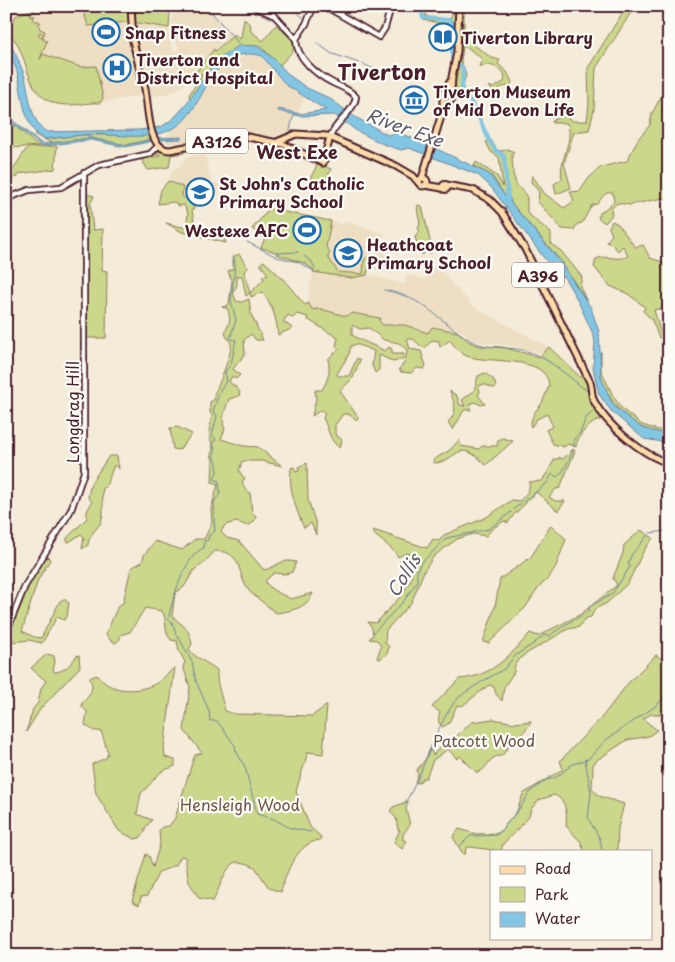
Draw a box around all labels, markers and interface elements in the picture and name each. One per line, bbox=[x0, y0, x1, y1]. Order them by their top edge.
sports icon: Snap Fitness bbox=[91, 17, 121, 47]
place label: Snap Fitness bbox=[125, 20, 226, 44]
library icon: Tiverton Library bbox=[428, 22, 458, 52]
place label: Tiverton Library bbox=[462, 25, 593, 49]
place label: Tiverton and District Hospital bbox=[136, 47, 273, 89]
hospital icon: Tiverton and District Hospital bbox=[102, 53, 132, 83]
district label: Tiverton bbox=[338, 55, 426, 87]
place label: Tiverton Museum of Mid Devon Life bbox=[433, 79, 575, 121]
museum icon: Tiverton Museum of Mid Devon Life bbox=[399, 85, 429, 115]
water label: River Exe bbox=[363, 101, 449, 154]
road number: A3126 bbox=[186, 128, 248, 154]
district label: West Exe bbox=[256, 138, 338, 165]
place label: St John's Catholic Primary School bbox=[219, 171, 365, 213]
school or university icon: St John's Catholic Primary School bbox=[185, 177, 215, 207]
sports icon: Westexe AFC bbox=[292, 215, 322, 245]
place label: Westexe AFC bbox=[185, 218, 288, 242]
place label: Heathcoat Primary School bbox=[367, 232, 491, 274]
school or university icon: Heathcoat Primary School bbox=[333, 238, 363, 268]
road number: A396 bbox=[512, 262, 564, 288]
street label: Longdrag Hill bbox=[60, 361, 84, 463]
water label: Collis bbox=[379, 547, 428, 602]
park label: Patcott Wood bbox=[433, 728, 535, 752]
park label: Hensleigh Wood bbox=[180, 792, 300, 816]
legend bbox=[490, 850, 652, 940]
text: Road bbox=[535, 856, 571, 879]
text: Park bbox=[535, 882, 569, 905]
text: Water bbox=[535, 906, 580, 929]

